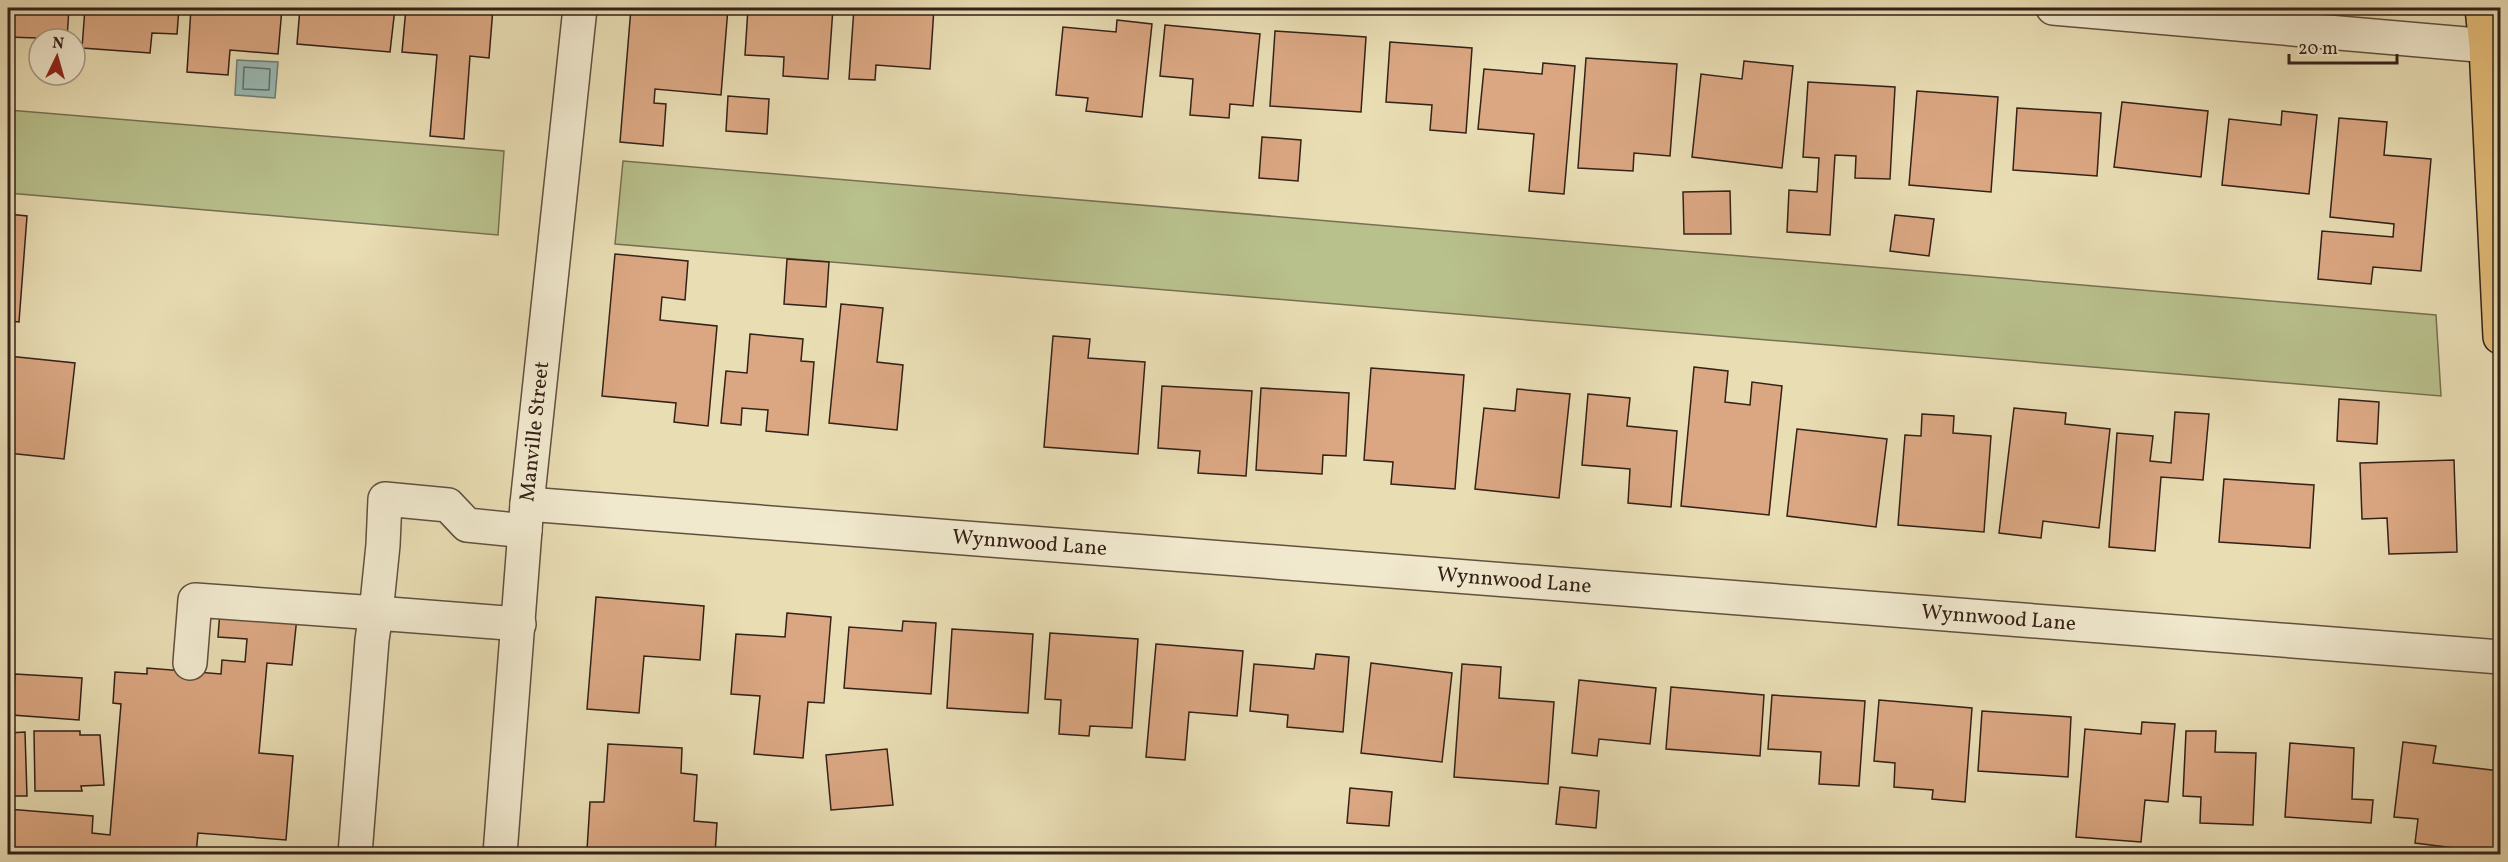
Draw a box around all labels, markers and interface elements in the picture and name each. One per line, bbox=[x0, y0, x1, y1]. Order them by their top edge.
north arrow bbox=[27, 27, 87, 87]
scale bar bbox=[2289, 27, 2397, 65]
text: N bbox=[51, 33, 65, 56]
text: 20 m bbox=[2298, 37, 2338, 62]
street label: Manville Street bbox=[513, 360, 557, 503]
street label: Wynnwood Lane bbox=[951, 523, 1108, 563]
street label: Wynnwood Lane bbox=[1436, 560, 1593, 601]
street label: Wynnwood Lane bbox=[1920, 598, 2077, 639]

